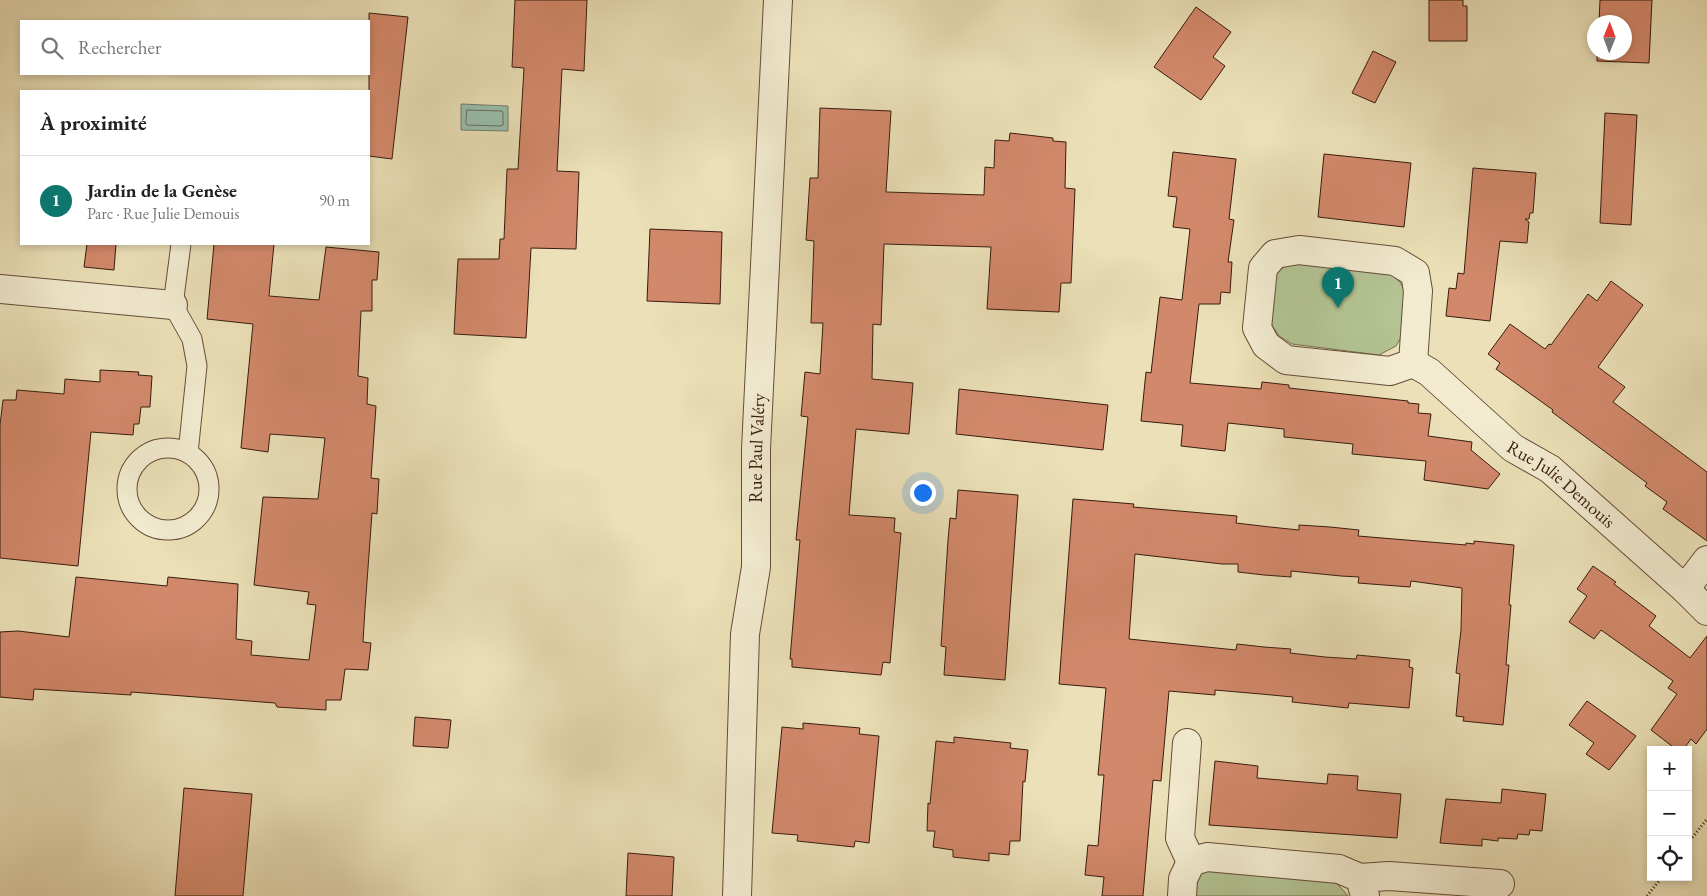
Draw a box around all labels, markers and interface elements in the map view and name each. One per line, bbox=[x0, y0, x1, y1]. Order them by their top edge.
north arrow bbox=[1587, 15, 1632, 60]
search box bbox=[20, 20, 370, 75]
icon: search bbox=[38, 34, 66, 62]
text: Rechercher bbox=[78, 35, 161, 60]
text: À proximité bbox=[40, 109, 147, 136]
text: Jardin de la Genèse bbox=[87, 178, 237, 203]
text: 1 bbox=[52, 190, 60, 211]
text: 90 m bbox=[319, 190, 350, 211]
text: Parc · Rue Julie Demouis bbox=[87, 203, 239, 224]
pin: 1 bbox=[1322, 267, 1354, 308]
street label: Rue Paul Valéry bbox=[744, 393, 770, 503]
street label: Rue Julie Demouis bbox=[1503, 435, 1620, 533]
your location bbox=[910, 480, 936, 506]
map controls bbox=[1647, 746, 1692, 881]
button: + bbox=[1647, 746, 1692, 791]
button: − bbox=[1647, 791, 1692, 836]
button: locate bbox=[1647, 836, 1692, 881]

